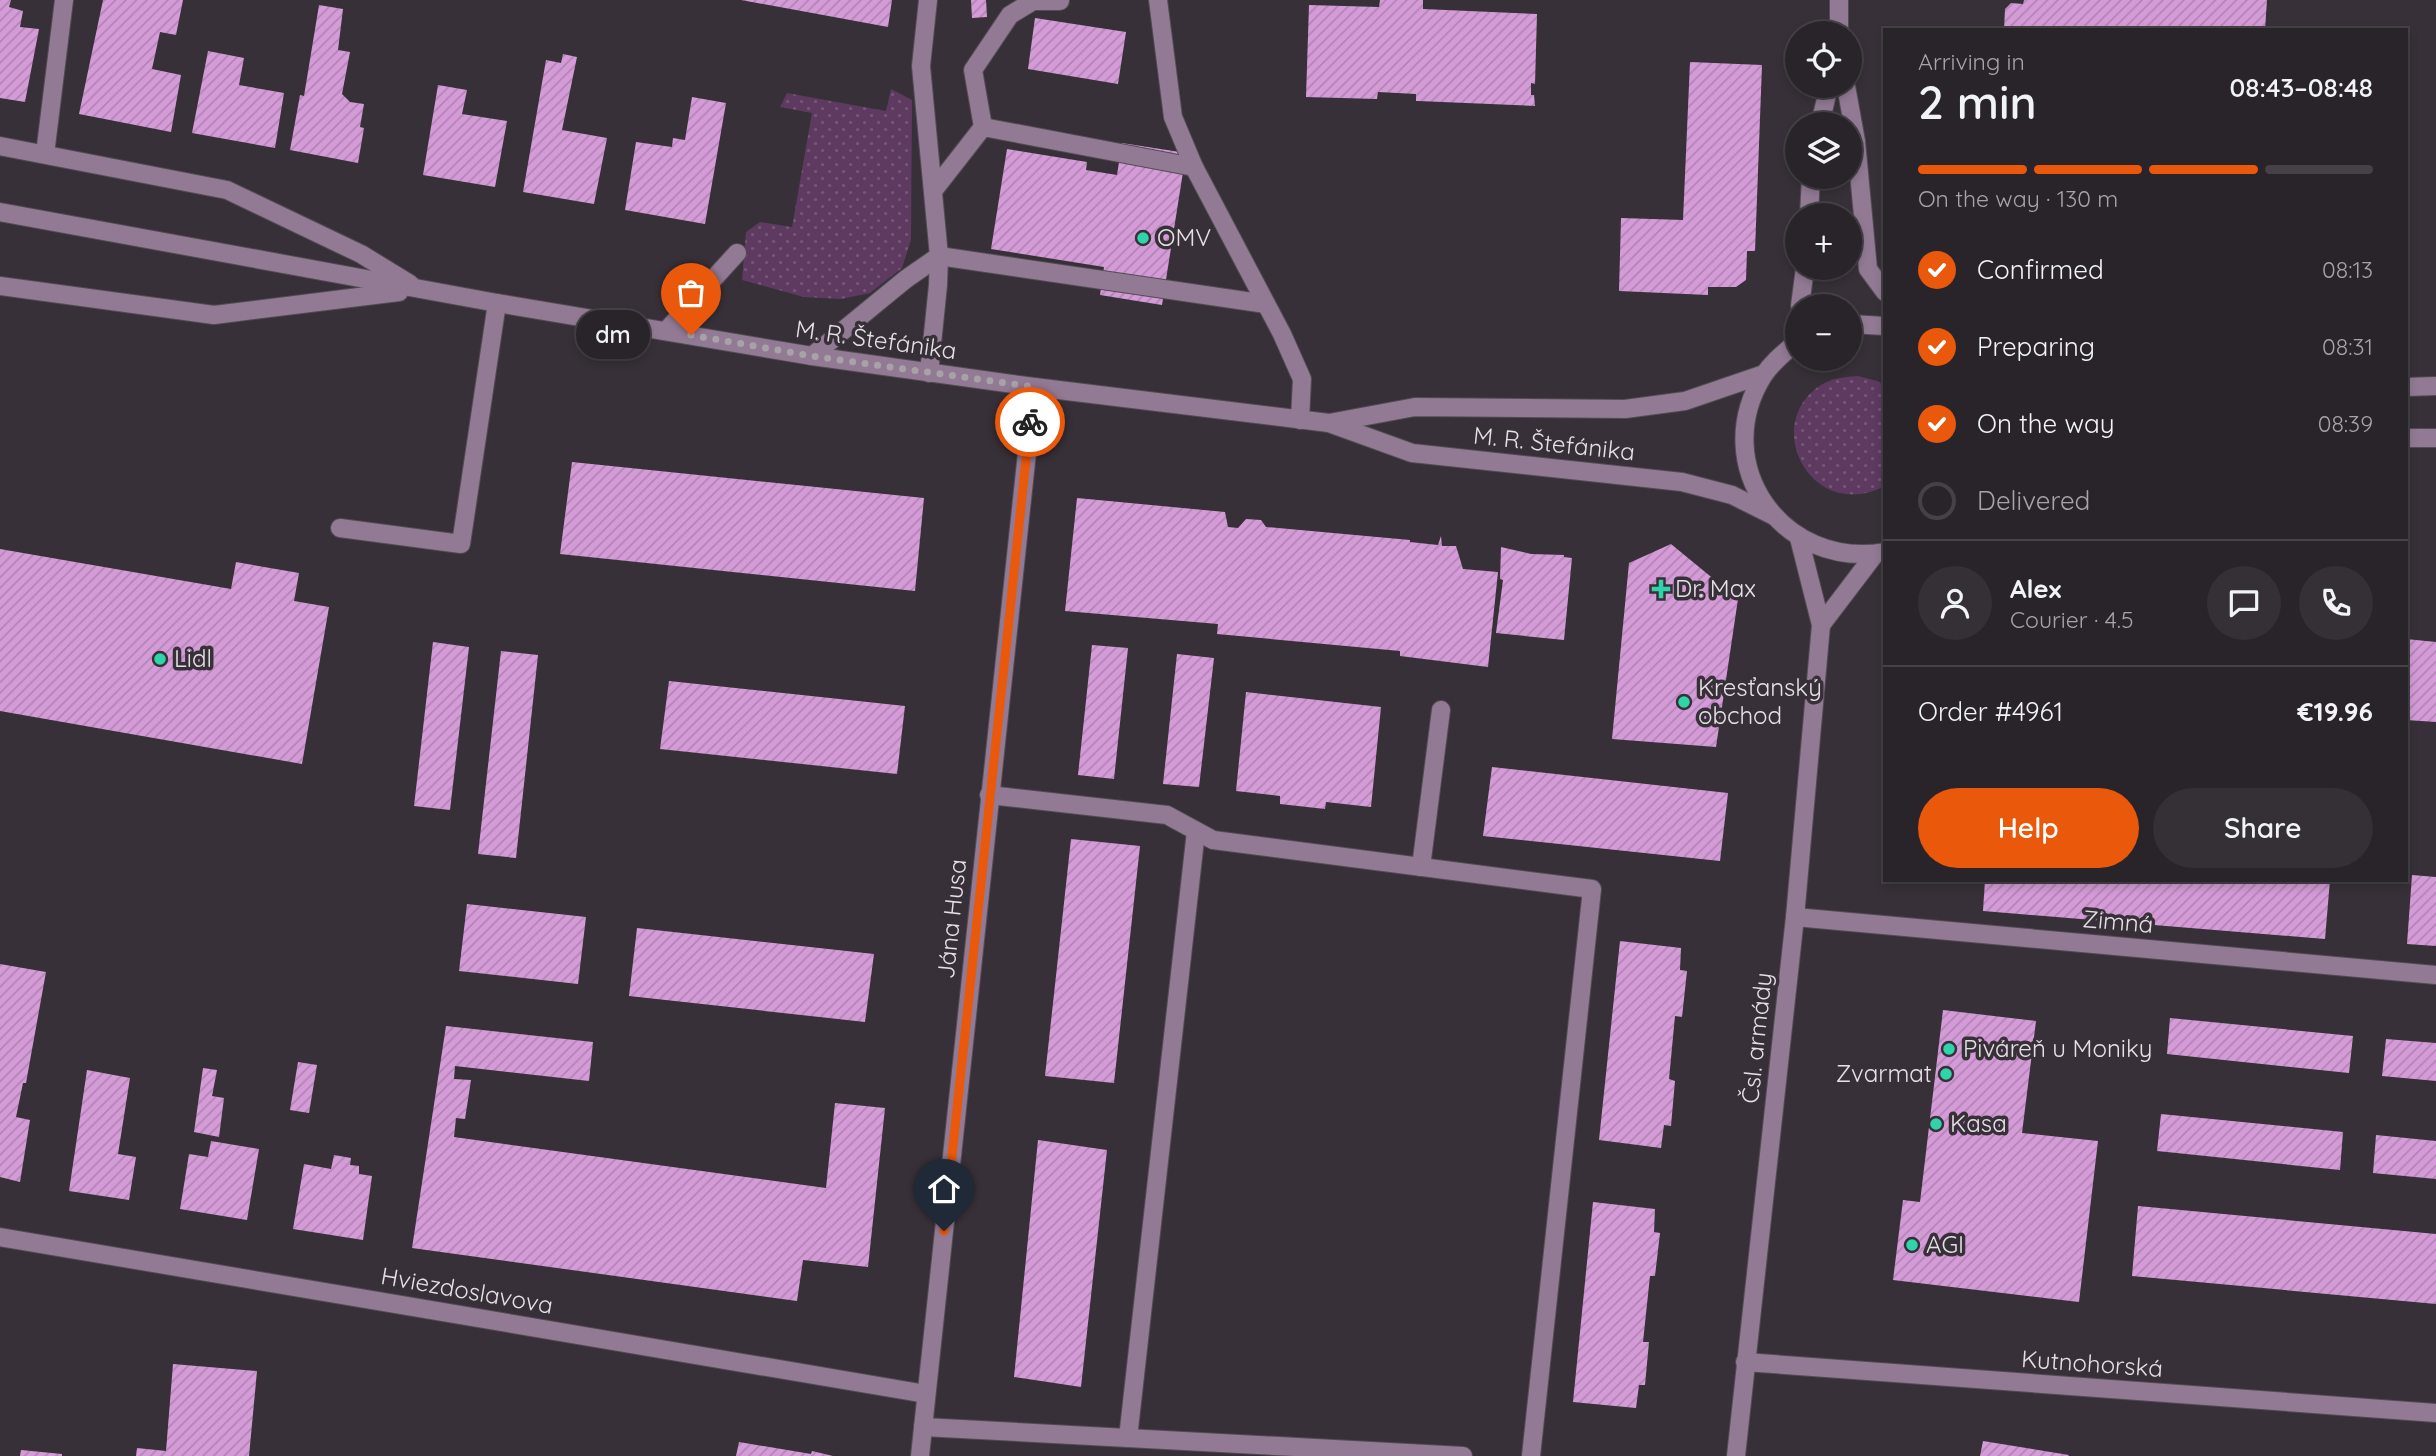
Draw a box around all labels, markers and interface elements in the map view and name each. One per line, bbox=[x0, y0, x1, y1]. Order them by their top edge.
map controls bbox=[1785, 21, 1862, 371]
button: locate bbox=[1785, 21, 1862, 98]
text: Arriving in bbox=[1918, 47, 2025, 76]
text: 08:43–08:48 bbox=[2229, 71, 2373, 104]
text: 2 min bbox=[1918, 73, 2037, 131]
button: layers bbox=[1785, 112, 1862, 189]
text: On the way · 130 m bbox=[1918, 184, 2118, 213]
button: + bbox=[1785, 203, 1862, 280]
place label: OMV bbox=[1157, 222, 1211, 252]
marker: OMV bbox=[1135, 230, 1151, 246]
icon: check bbox=[1918, 251, 1956, 289]
text: Confirmed bbox=[1977, 253, 2104, 286]
text: 08:13 bbox=[2322, 255, 2373, 284]
pin bbox=[661, 263, 721, 335]
icon: bag bbox=[672, 274, 710, 312]
button: − bbox=[1785, 294, 1862, 371]
callout: dm bbox=[576, 310, 649, 360]
street label: M. R. Štefánika bbox=[794, 313, 959, 365]
text: dm bbox=[595, 320, 631, 349]
icon: check bbox=[1918, 328, 1956, 366]
text: Preparing bbox=[1977, 330, 2095, 363]
text: 08:31 bbox=[2322, 332, 2373, 361]
courier bbox=[995, 387, 1065, 457]
icon: bike bbox=[1011, 403, 1049, 441]
icon: check bbox=[1918, 405, 1956, 443]
text: On the way bbox=[1977, 407, 2115, 440]
text: 08:39 bbox=[2318, 409, 2373, 438]
street label: M. R. Štefánika bbox=[1472, 420, 1636, 466]
text: Delivered bbox=[1977, 484, 2090, 517]
button: person bbox=[1918, 566, 1992, 640]
button: chat bbox=[2207, 566, 2281, 640]
button: phone bbox=[2299, 566, 2373, 640]
text: Alex bbox=[2010, 572, 2061, 605]
place label: Dr. Max bbox=[1675, 573, 1756, 603]
marker: Dr. Max bbox=[1653, 581, 1669, 597]
text: Courier · 4.5 bbox=[2010, 605, 2134, 634]
place label: Lidl bbox=[174, 643, 212, 673]
marker: Lidl bbox=[152, 651, 168, 667]
place label: Kresťanský obchod bbox=[1698, 672, 1822, 730]
marker: Kresťanský obchod bbox=[1676, 694, 1692, 710]
text: Order #4961 bbox=[1918, 695, 2063, 728]
text: €19.96 bbox=[2297, 695, 2373, 728]
button: Help bbox=[1918, 788, 2139, 868]
button: Share bbox=[2153, 788, 2373, 868]
street label: Jána Husa bbox=[930, 858, 972, 980]
street label: Zimná bbox=[2081, 903, 2155, 939]
street label: Čsl. armády bbox=[1734, 971, 1778, 1105]
place label: Piváreň u Moniky bbox=[1963, 1033, 2152, 1063]
marker: Piváreň u Moniky bbox=[1941, 1041, 1957, 1057]
place label: Zvarmat bbox=[1836, 1058, 1932, 1088]
marker: Zvarmat bbox=[1938, 1066, 1954, 1082]
place label: Kasa bbox=[1950, 1108, 2007, 1138]
marker: Kasa bbox=[1928, 1116, 1944, 1132]
pin bbox=[914, 1159, 974, 1231]
icon: home bbox=[925, 1170, 963, 1208]
place label: AGI bbox=[1926, 1229, 1964, 1259]
marker: AGI bbox=[1904, 1237, 1920, 1253]
street label: Hviezdoslavova bbox=[379, 1260, 556, 1320]
street label: Kutnohorská bbox=[2020, 1343, 2164, 1383]

